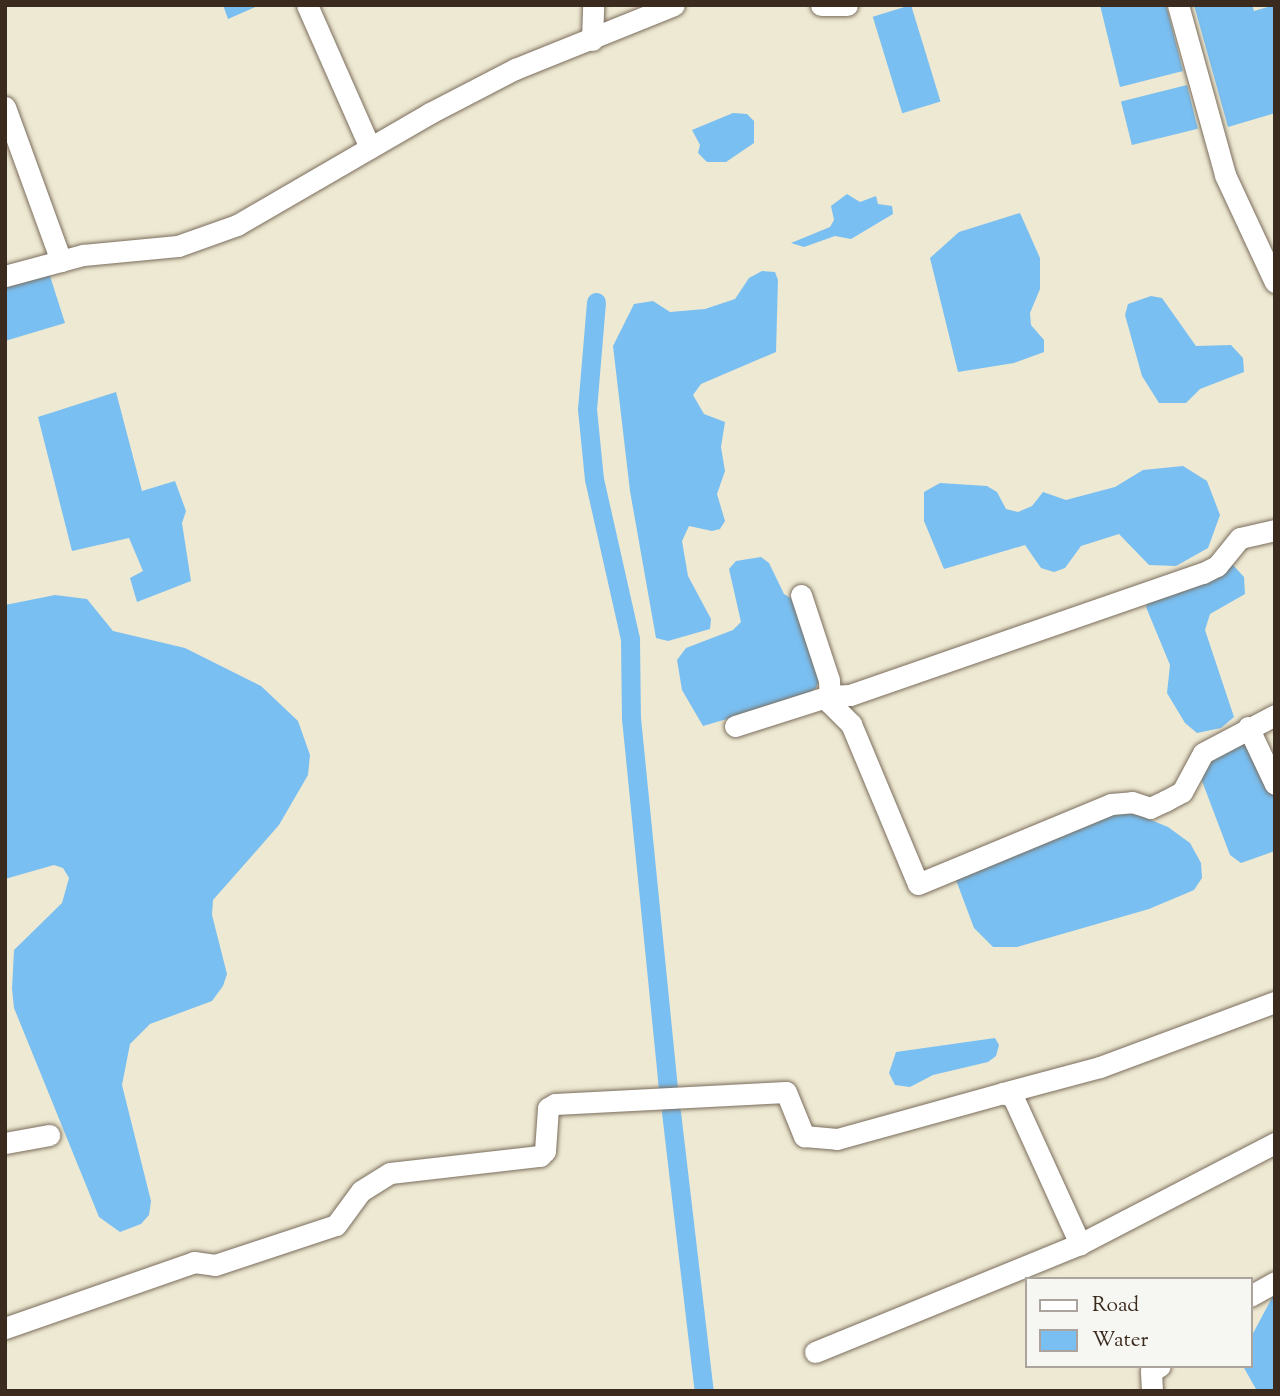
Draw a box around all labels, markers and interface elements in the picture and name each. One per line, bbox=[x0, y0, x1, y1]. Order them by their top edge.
legend bbox=[1024, 1277, 1252, 1368]
text: Road bbox=[1092, 1291, 1139, 1321]
text: Water bbox=[1092, 1326, 1148, 1356]

